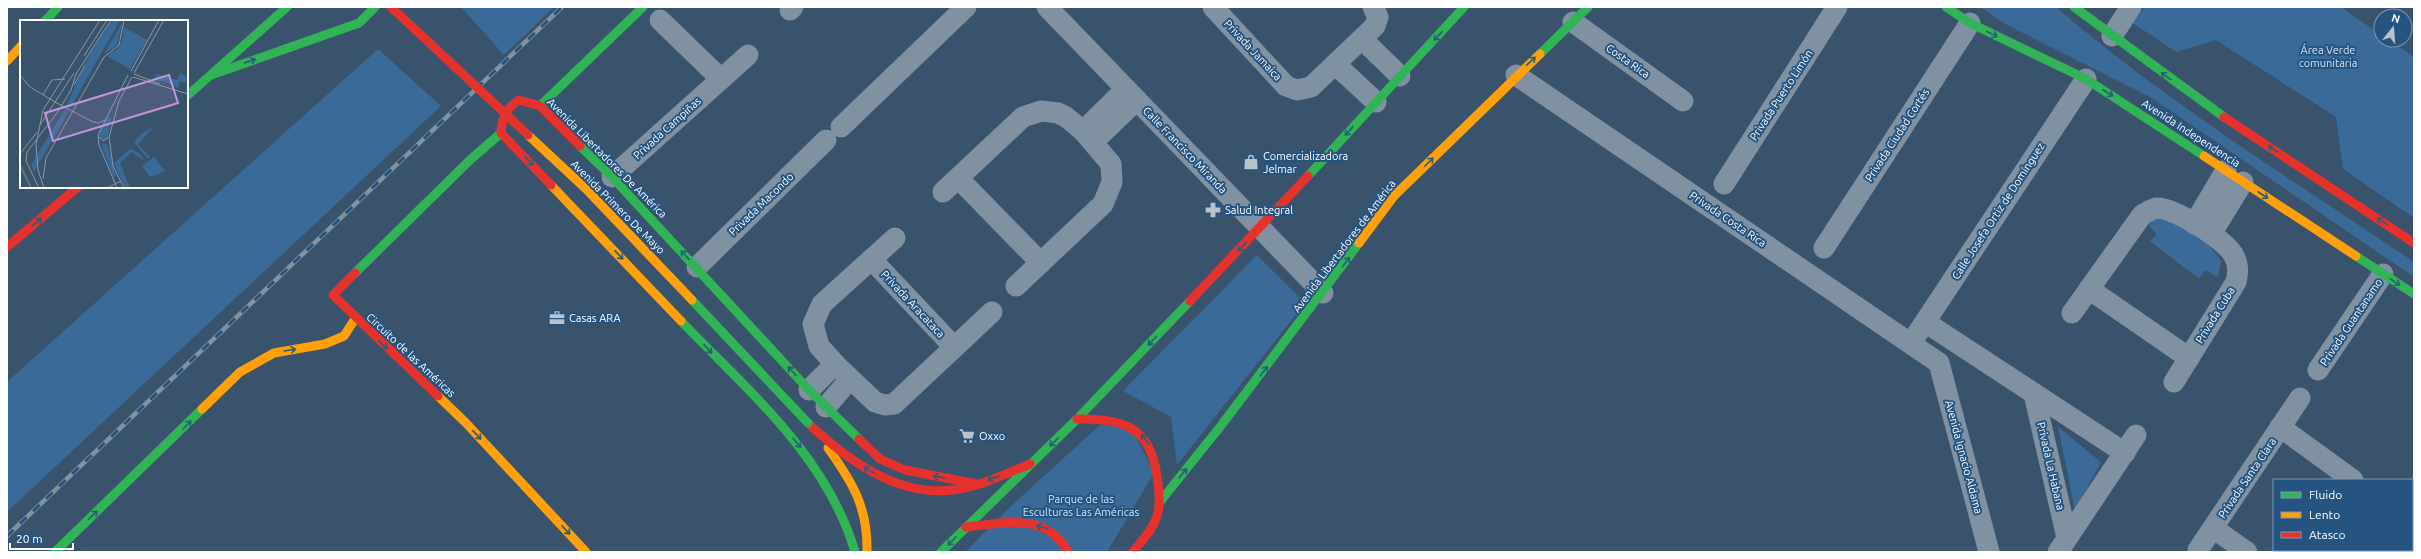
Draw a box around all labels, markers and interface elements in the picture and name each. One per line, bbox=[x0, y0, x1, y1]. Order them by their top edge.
north arrow bbox=[2373, 8, 2413, 48]
text: N bbox=[2390, 11, 2402, 25]
street label: Privada Jamaica bbox=[1222, 17, 1284, 83]
inset map bbox=[20, 20, 188, 188]
one-way arrow bbox=[1433, 30, 1442, 41]
one-way arrow bbox=[1986, 30, 1998, 38]
street label: Costa Rica bbox=[1604, 42, 1652, 80]
park label: Área Verde comunitaria bbox=[2299, 43, 2357, 69]
street label: Privada Puerto Limón bbox=[1747, 47, 1815, 143]
one-way arrow bbox=[1526, 56, 1536, 65]
one-way arrow bbox=[244, 57, 257, 64]
one-way arrow bbox=[2161, 72, 2172, 80]
street label: Privada Ciudad Cortés bbox=[1862, 86, 1932, 184]
one-way arrow bbox=[2102, 89, 2113, 97]
street label: Privada Campiñas bbox=[631, 94, 703, 161]
street label: Avenida Libertadores De América bbox=[545, 96, 669, 220]
street label: Avenida Independencia bbox=[2140, 97, 2242, 169]
street label: Calle Francisco Miranda bbox=[1141, 104, 1229, 196]
one-way arrow bbox=[1345, 126, 1354, 136]
street label: Calle Josefa Ortiz de Domínguez bbox=[1949, 140, 2047, 282]
one-way arrow bbox=[2268, 145, 2279, 153]
place label: Comercializadora Jelmar bbox=[1263, 150, 1348, 175]
shop icon: Comercializadora Jelmar bbox=[1242, 153, 1260, 171]
one-way arrow bbox=[524, 156, 534, 165]
one-way arrow bbox=[1424, 157, 1434, 167]
street label: Avenida Primero De Mayo bbox=[569, 158, 667, 256]
street label: Privada Macondo bbox=[726, 170, 796, 238]
street label: Avenida Libertadores de América bbox=[1290, 177, 1398, 315]
street label: Privada Costa Rica bbox=[1687, 189, 1769, 249]
one-way arrow bbox=[2257, 191, 2268, 199]
pharmacy icon: Salud Integral bbox=[1204, 201, 1222, 219]
place label: Salud Integral bbox=[1225, 204, 1293, 216]
one-way arrow bbox=[31, 217, 42, 226]
one-way arrow bbox=[2377, 217, 2388, 225]
one-way arrow bbox=[1237, 242, 1246, 252]
one-way arrow bbox=[614, 249, 623, 260]
one-way arrow bbox=[680, 250, 690, 260]
one-way arrow bbox=[1342, 256, 1350, 267]
street label: Privada Aracataca bbox=[879, 268, 947, 340]
street label: Privada Guantanamo bbox=[2317, 276, 2385, 368]
one-way arrow bbox=[2389, 278, 2400, 286]
street label: Privada Cuba bbox=[2193, 285, 2237, 345]
office icon: Casas ARA bbox=[548, 309, 566, 327]
street label: Circuito de las Américas bbox=[364, 311, 458, 399]
place label: Casas ARA bbox=[569, 312, 621, 324]
one-way arrow bbox=[1147, 336, 1157, 346]
one-way arrow bbox=[378, 341, 389, 350]
one-way arrow bbox=[703, 344, 713, 354]
one-way arrow bbox=[283, 346, 296, 354]
one-way arrow bbox=[1260, 365, 1268, 376]
one-way arrow bbox=[788, 367, 797, 377]
street label: Avenida Ignacio Aldama bbox=[1943, 399, 1985, 515]
one-way arrow bbox=[182, 420, 192, 430]
street label: Privada La Habana bbox=[2035, 421, 2067, 511]
supermarket icon: Oxxo bbox=[958, 427, 976, 445]
one-way arrow bbox=[473, 430, 482, 440]
place label: Oxxo bbox=[979, 430, 1005, 442]
one-way arrow bbox=[1140, 434, 1149, 444]
street label: Privada Santa Clara bbox=[2216, 436, 2278, 520]
one-way arrow bbox=[1049, 437, 1059, 446]
one-way arrow bbox=[793, 438, 802, 449]
one-way arrow bbox=[863, 465, 875, 473]
one-way arrow bbox=[1179, 467, 1188, 478]
one-way arrow bbox=[933, 473, 946, 481]
one-way arrow bbox=[987, 475, 1000, 482]
legend bbox=[2273, 479, 2413, 551]
text: Fluido bbox=[2309, 488, 2342, 501]
park label: Parque de las Esculturas Las Américas bbox=[1023, 493, 1140, 518]
text: Lento bbox=[2309, 508, 2340, 521]
one-way arrow bbox=[88, 511, 98, 520]
one-way arrow bbox=[1036, 522, 1049, 530]
scale bar bbox=[10, 525, 73, 551]
one-way arrow bbox=[562, 525, 571, 535]
text: Atasco bbox=[2309, 528, 2345, 541]
text: 20 m bbox=[16, 532, 43, 545]
one-way arrow bbox=[947, 536, 957, 546]

